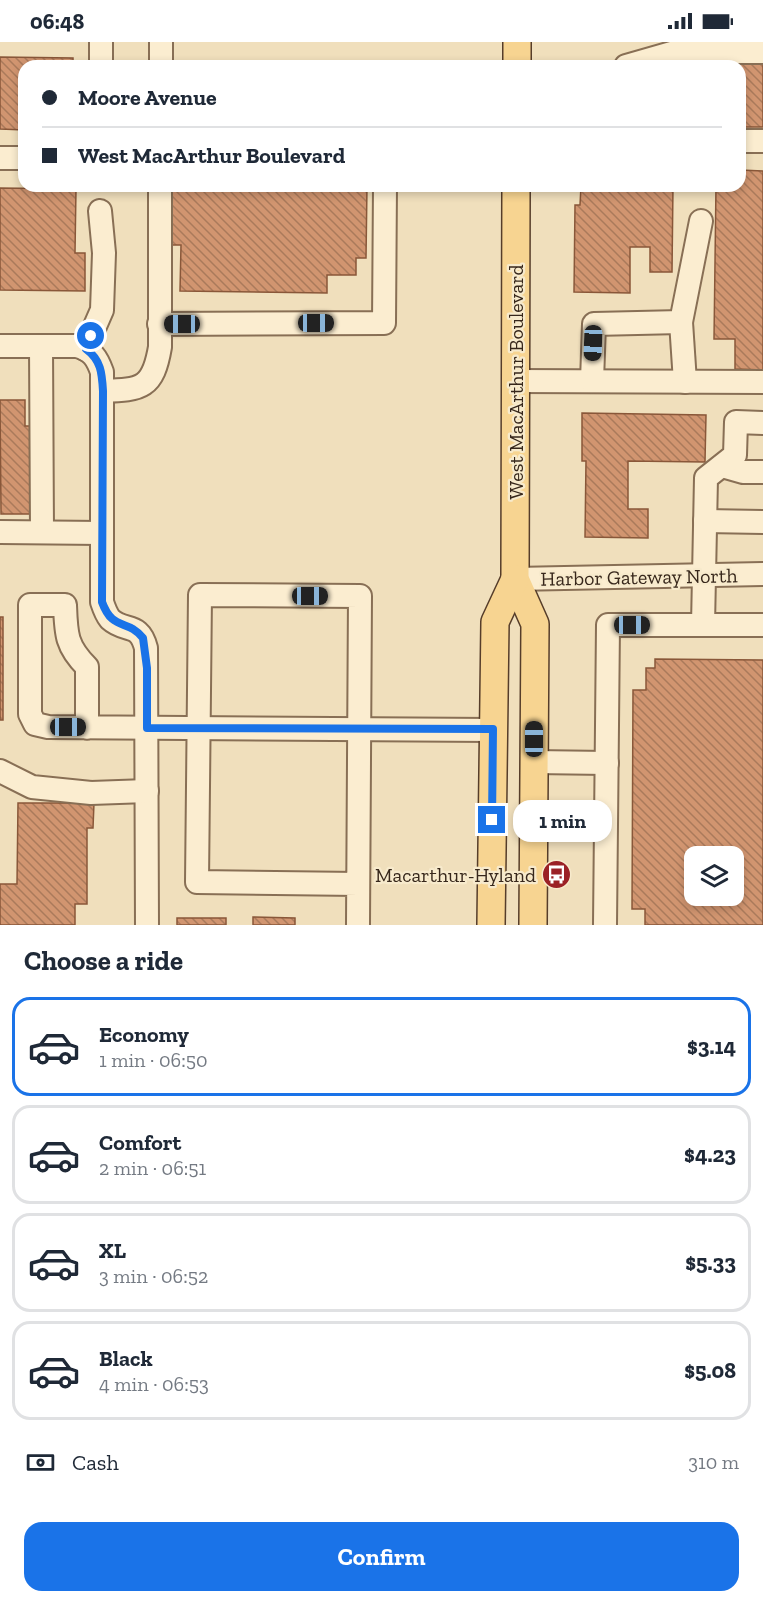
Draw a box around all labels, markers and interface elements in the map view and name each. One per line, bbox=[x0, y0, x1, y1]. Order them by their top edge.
text: 06:48 bbox=[30, 8, 84, 35]
text: Moore Avenue bbox=[78, 84, 217, 111]
text: West MacArthur Boulevard bbox=[78, 142, 345, 169]
street label: West MacArthur Boulevard bbox=[504, 264, 528, 500]
car bbox=[298, 314, 334, 332]
car bbox=[164, 315, 200, 333]
route start bbox=[77, 322, 104, 349]
car bbox=[583, 325, 603, 361]
street label: Harbor Gateway North bbox=[540, 563, 739, 591]
car bbox=[292, 587, 328, 605]
car bbox=[614, 616, 650, 634]
car bbox=[50, 718, 86, 736]
car bbox=[525, 721, 543, 757]
callout: 1 min bbox=[513, 799, 612, 841]
route end bbox=[478, 806, 505, 833]
text: 1 min bbox=[539, 809, 586, 833]
map controls bbox=[684, 846, 744, 906]
button: layers bbox=[684, 846, 744, 906]
bus stop icon: Macarthur-Hyland bbox=[541, 859, 573, 891]
place label: Macarthur-Hyland bbox=[375, 863, 536, 887]
text: Choose a ride bbox=[24, 945, 183, 977]
icon: car bbox=[27, 1020, 81, 1074]
text: Economy bbox=[99, 1021, 189, 1048]
text: $3.14 bbox=[687, 1033, 736, 1060]
text: 1 min · 06:50 bbox=[99, 1048, 207, 1072]
icon: car bbox=[27, 1128, 81, 1182]
text: Comfort bbox=[99, 1129, 181, 1156]
text: $4.23 bbox=[684, 1141, 736, 1168]
text: 2 min · 06:51 bbox=[99, 1156, 206, 1180]
icon: car bbox=[27, 1236, 81, 1290]
text: XL bbox=[99, 1237, 126, 1264]
text: $5.33 bbox=[685, 1249, 736, 1276]
text: 3 min · 06:52 bbox=[99, 1264, 208, 1288]
icon: car bbox=[27, 1344, 81, 1398]
text: Black bbox=[99, 1345, 153, 1372]
text: $5.08 bbox=[684, 1357, 736, 1384]
text: 4 min · 06:53 bbox=[99, 1372, 209, 1396]
icon: cash bbox=[24, 1446, 57, 1479]
text: Cash bbox=[72, 1449, 119, 1476]
text: 310 m bbox=[688, 1450, 739, 1474]
button: Confirm bbox=[24, 1522, 739, 1591]

